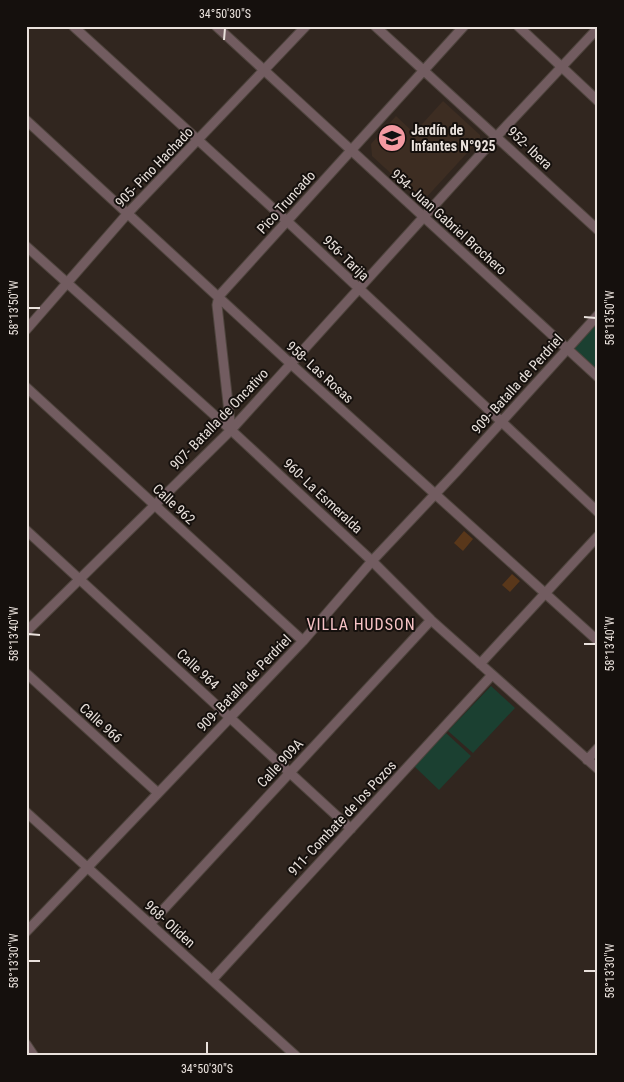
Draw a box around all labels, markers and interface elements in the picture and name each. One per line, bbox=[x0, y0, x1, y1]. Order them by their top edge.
text: 34°50'30"S bbox=[199, 7, 251, 21]
place label: Jardín de Infantes N°925 bbox=[411, 122, 496, 154]
school or university icon: Jardín de Infantes N°925 bbox=[377, 123, 407, 153]
street label: 952- Ibera bbox=[504, 123, 556, 173]
street label: 905- Pino Hachado bbox=[112, 124, 196, 210]
street label: 954- Juan Gabriel Brochero bbox=[388, 166, 510, 278]
street label: Pico Truncado bbox=[254, 167, 318, 237]
street label: 956- Tarija bbox=[320, 232, 372, 284]
text: 58°13'50"W bbox=[7, 280, 21, 336]
text: 58°13'50"W bbox=[603, 290, 617, 346]
street label: 909- Batalla de Perdriel bbox=[468, 331, 566, 437]
street label: 958- Las Rosas bbox=[283, 338, 357, 406]
street label: 907- Batalla de Oncativo bbox=[167, 365, 271, 473]
street label: 960- La Esmeralda bbox=[280, 455, 366, 537]
street label: Calle 962 bbox=[150, 481, 198, 527]
text: 58°13'40"W bbox=[7, 606, 21, 662]
district label: VILLA HUDSON bbox=[306, 615, 416, 634]
text: 58°13'40"W bbox=[603, 616, 617, 672]
street label: 909- Batalla de Perdriel bbox=[194, 631, 294, 735]
street label: Calle 964 bbox=[174, 646, 222, 692]
street label: Calle 966 bbox=[76, 700, 126, 746]
street label: Calle 909A bbox=[254, 736, 306, 790]
street label: 911- Combate de los Pozos bbox=[285, 757, 399, 879]
street label: 968- Oliden bbox=[141, 897, 199, 951]
text: 58°13'30"W bbox=[7, 933, 21, 989]
text: 58°13'30"W bbox=[603, 943, 617, 999]
text: 34°50'30"S bbox=[181, 1062, 233, 1076]

